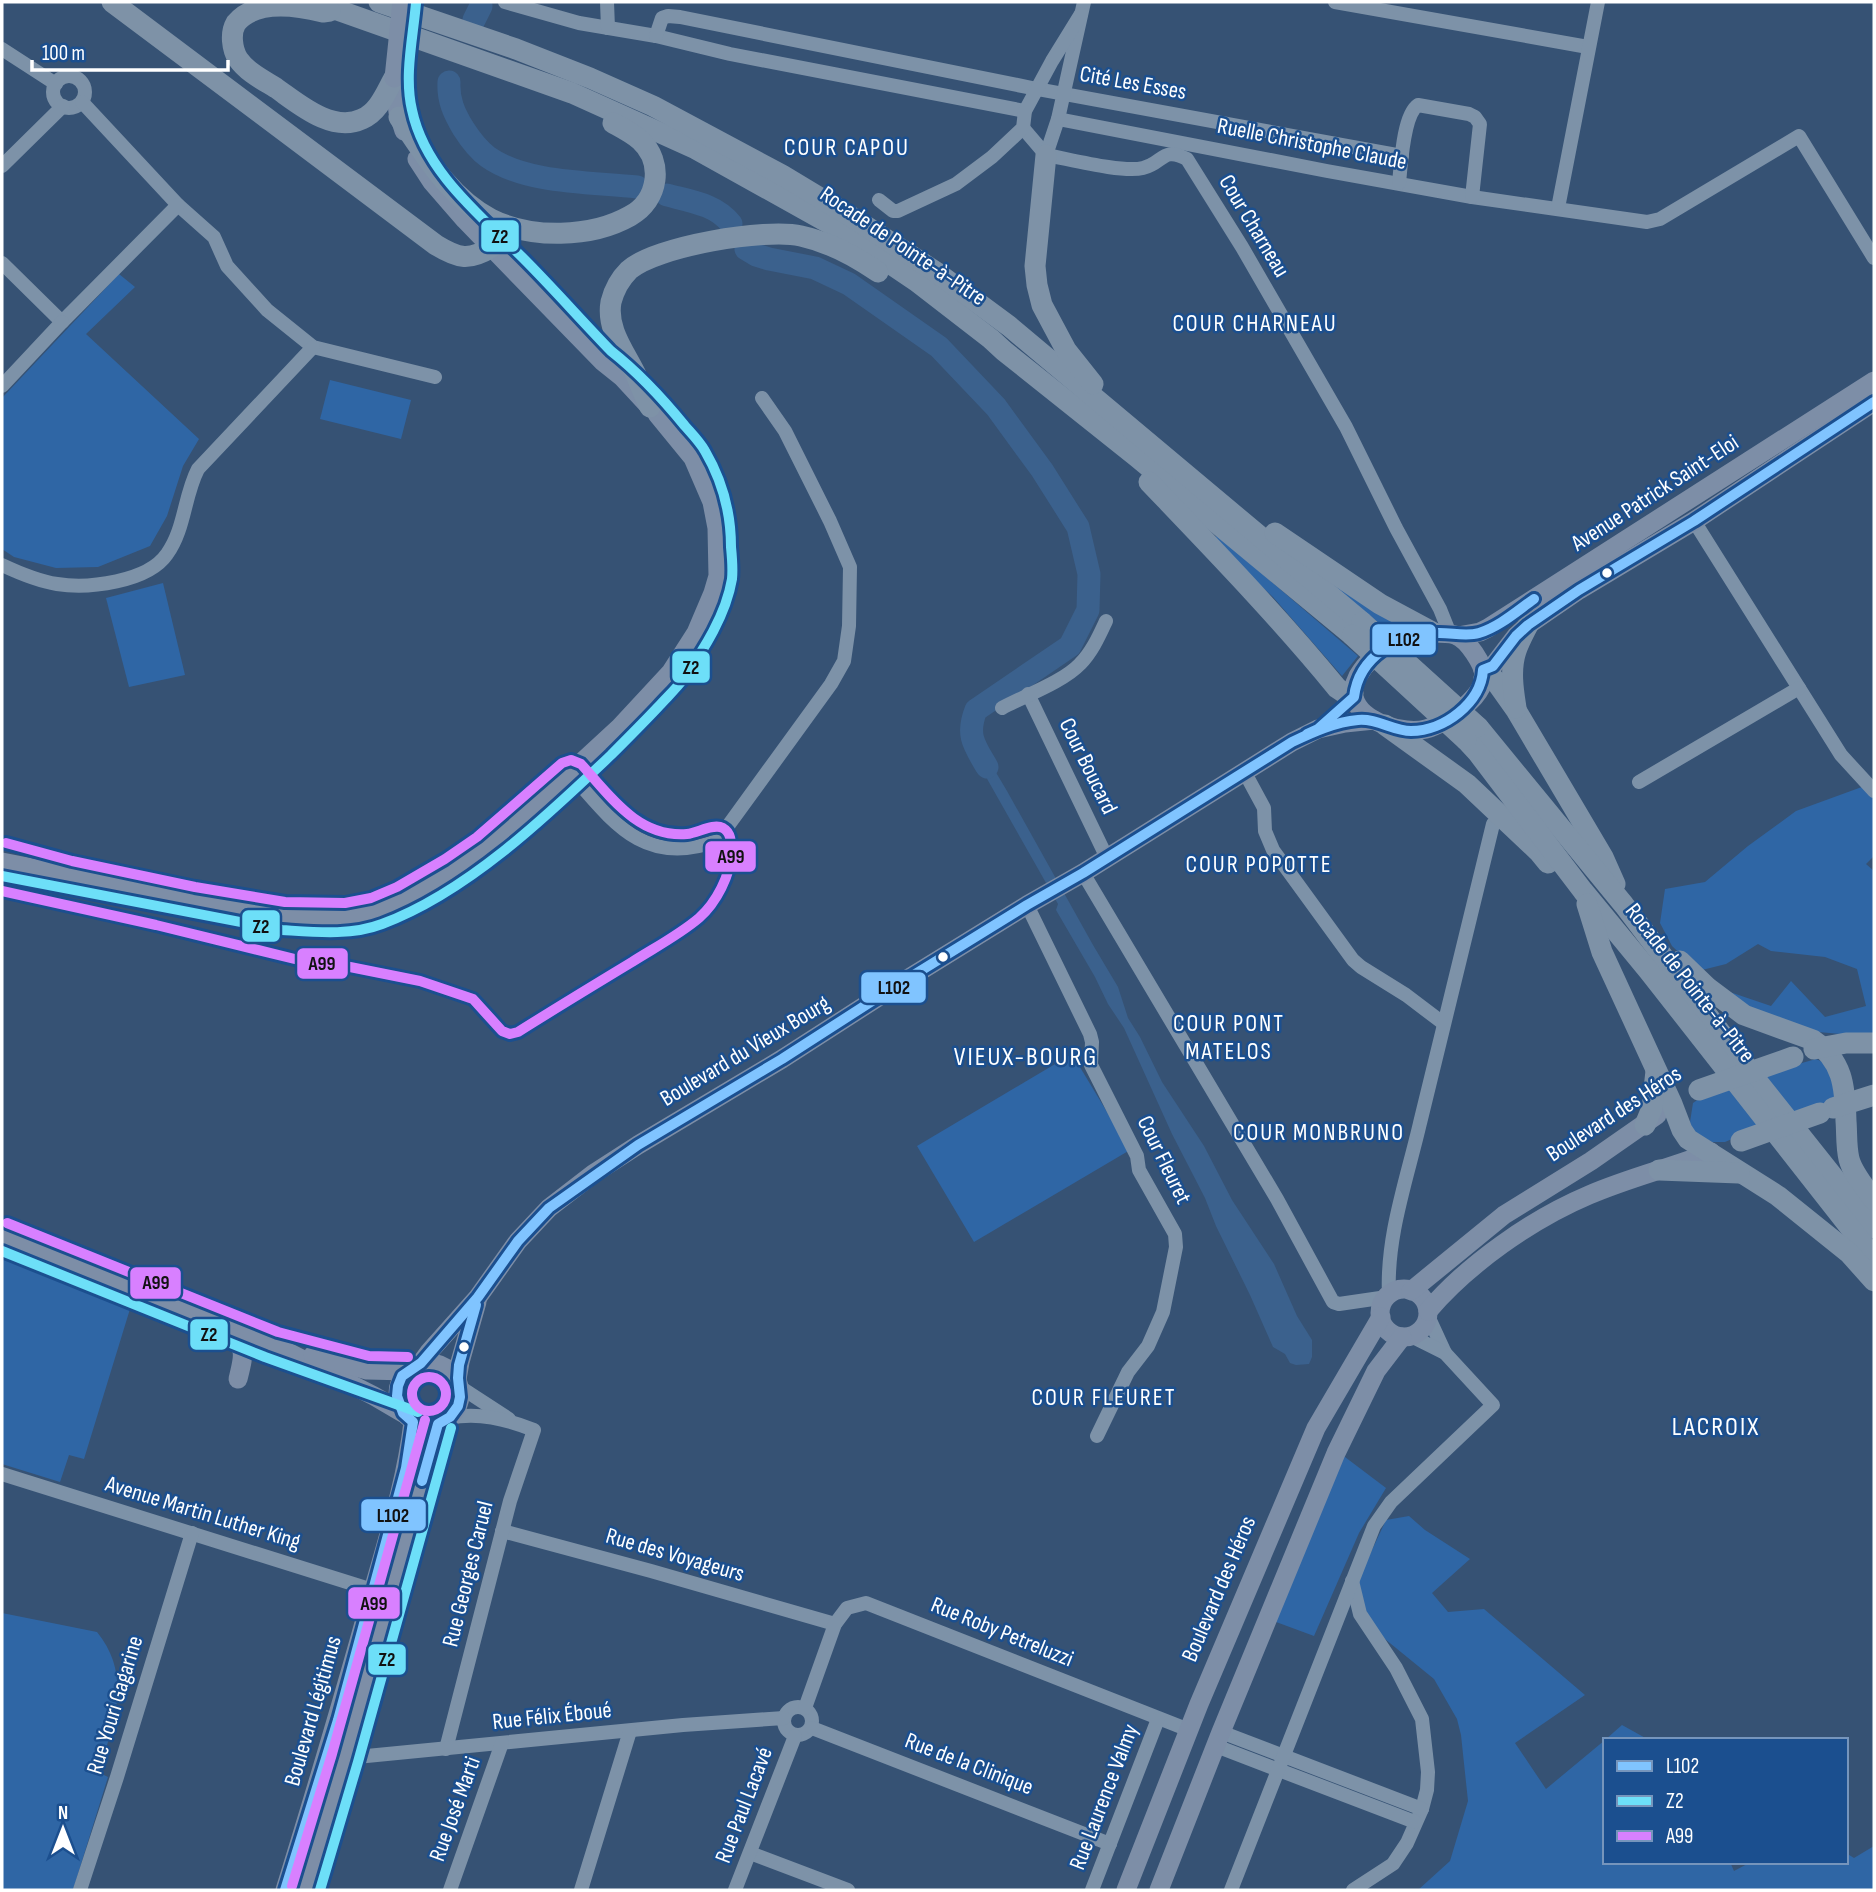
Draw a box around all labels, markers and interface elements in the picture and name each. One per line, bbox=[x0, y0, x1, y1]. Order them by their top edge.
scale bar bbox=[32, 28, 228, 72]
text: 100 m bbox=[42, 41, 85, 66]
street label: Cité Les Esses bbox=[1077, 60, 1189, 106]
street label: Ruelle Christophe Claude bbox=[1215, 112, 1409, 176]
district label: COUR CAPOU bbox=[784, 133, 910, 162]
street label: Cour Charneau bbox=[1213, 170, 1295, 282]
street label: Rocade de Pointe-à-Pitre bbox=[815, 180, 991, 312]
line badge: Z2 bbox=[480, 219, 520, 253]
text: Z2 bbox=[492, 226, 508, 249]
district label: COUR CHARNEAU bbox=[1172, 309, 1338, 338]
street label: Avenue Patrick Saint-Eloi bbox=[1565, 429, 1744, 558]
unlabelled marker bbox=[1600, 566, 1614, 580]
line badge: L102 bbox=[1371, 623, 1437, 656]
text: L102 bbox=[1388, 629, 1420, 652]
line badge: Z2 bbox=[671, 650, 711, 684]
text: Z2 bbox=[683, 657, 699, 680]
street label: Cour Boucard bbox=[1053, 713, 1123, 819]
line badge: A99 bbox=[704, 840, 757, 873]
text: A99 bbox=[717, 846, 744, 869]
district label: COUR POPOTTE bbox=[1185, 850, 1333, 879]
street label: Rocade de Pointe-à-Pitre bbox=[1619, 898, 1761, 1068]
line badge: Z2 bbox=[241, 909, 281, 943]
text: Z2 bbox=[253, 916, 269, 939]
line badge: A99 bbox=[296, 947, 349, 980]
unlabelled marker bbox=[936, 950, 950, 964]
text: A99 bbox=[308, 953, 335, 976]
line badge: L102 bbox=[860, 971, 927, 1004]
text: L102 bbox=[878, 977, 910, 1000]
street label: Boulevard du Vieux Bourg bbox=[655, 989, 835, 1113]
district label: COUR PONT MATELOS bbox=[1173, 1009, 1285, 1066]
district label: VIEUX-BOURG bbox=[954, 1042, 1098, 1073]
street label: Boulevard des Héros bbox=[1541, 1060, 1687, 1168]
street label: Cour Fleuret bbox=[1131, 1111, 1197, 1209]
district label: COUR MONBRUNO bbox=[1233, 1118, 1405, 1147]
line badge: A99 bbox=[129, 1266, 182, 1300]
text: A99 bbox=[142, 1272, 169, 1295]
line badge: Z2 bbox=[189, 1318, 229, 1351]
text: Z2 bbox=[201, 1324, 217, 1347]
unlabelled marker bbox=[457, 1340, 471, 1354]
district label: COUR FLEURET bbox=[1032, 1383, 1176, 1412]
district label: LACROIX bbox=[1672, 1412, 1760, 1443]
street label: Avenue Martin Luther King bbox=[101, 1470, 304, 1556]
line badge: L102 bbox=[360, 1498, 427, 1532]
street label: Rue Georges Caruel bbox=[436, 1498, 500, 1650]
text: L102 bbox=[377, 1505, 409, 1528]
street label: Boulevard des Héros bbox=[1176, 1512, 1262, 1666]
street label: Rue des Voyageurs bbox=[603, 1522, 747, 1588]
line badge: A99 bbox=[347, 1586, 401, 1620]
street label: Rue Roby Petreluzzi bbox=[927, 1591, 1077, 1673]
text: A99 bbox=[360, 1593, 387, 1616]
street label: Rue Youri Gagarine bbox=[81, 1632, 149, 1778]
street label: Boulevard Légitimus bbox=[278, 1633, 348, 1789]
line badge: Z2 bbox=[367, 1643, 407, 1676]
text: Z2 bbox=[379, 1649, 395, 1672]
street label: Rue Félix Éboué bbox=[491, 1696, 613, 1736]
street label: Rue Laurence Valmy bbox=[1063, 1720, 1145, 1874]
street label: Rue de la Clinique bbox=[901, 1727, 1037, 1801]
legend bbox=[1603, 1738, 1848, 1864]
street label: Rue Paul Lacavé bbox=[709, 1743, 779, 1867]
street label: Rue José Marti bbox=[423, 1753, 487, 1865]
text: L102 bbox=[1666, 1754, 1699, 1779]
text: Z2 bbox=[1666, 1789, 1684, 1814]
north arrow bbox=[28, 1794, 98, 1864]
text: N bbox=[58, 1802, 68, 1825]
text: A99 bbox=[1665, 1824, 1693, 1849]

